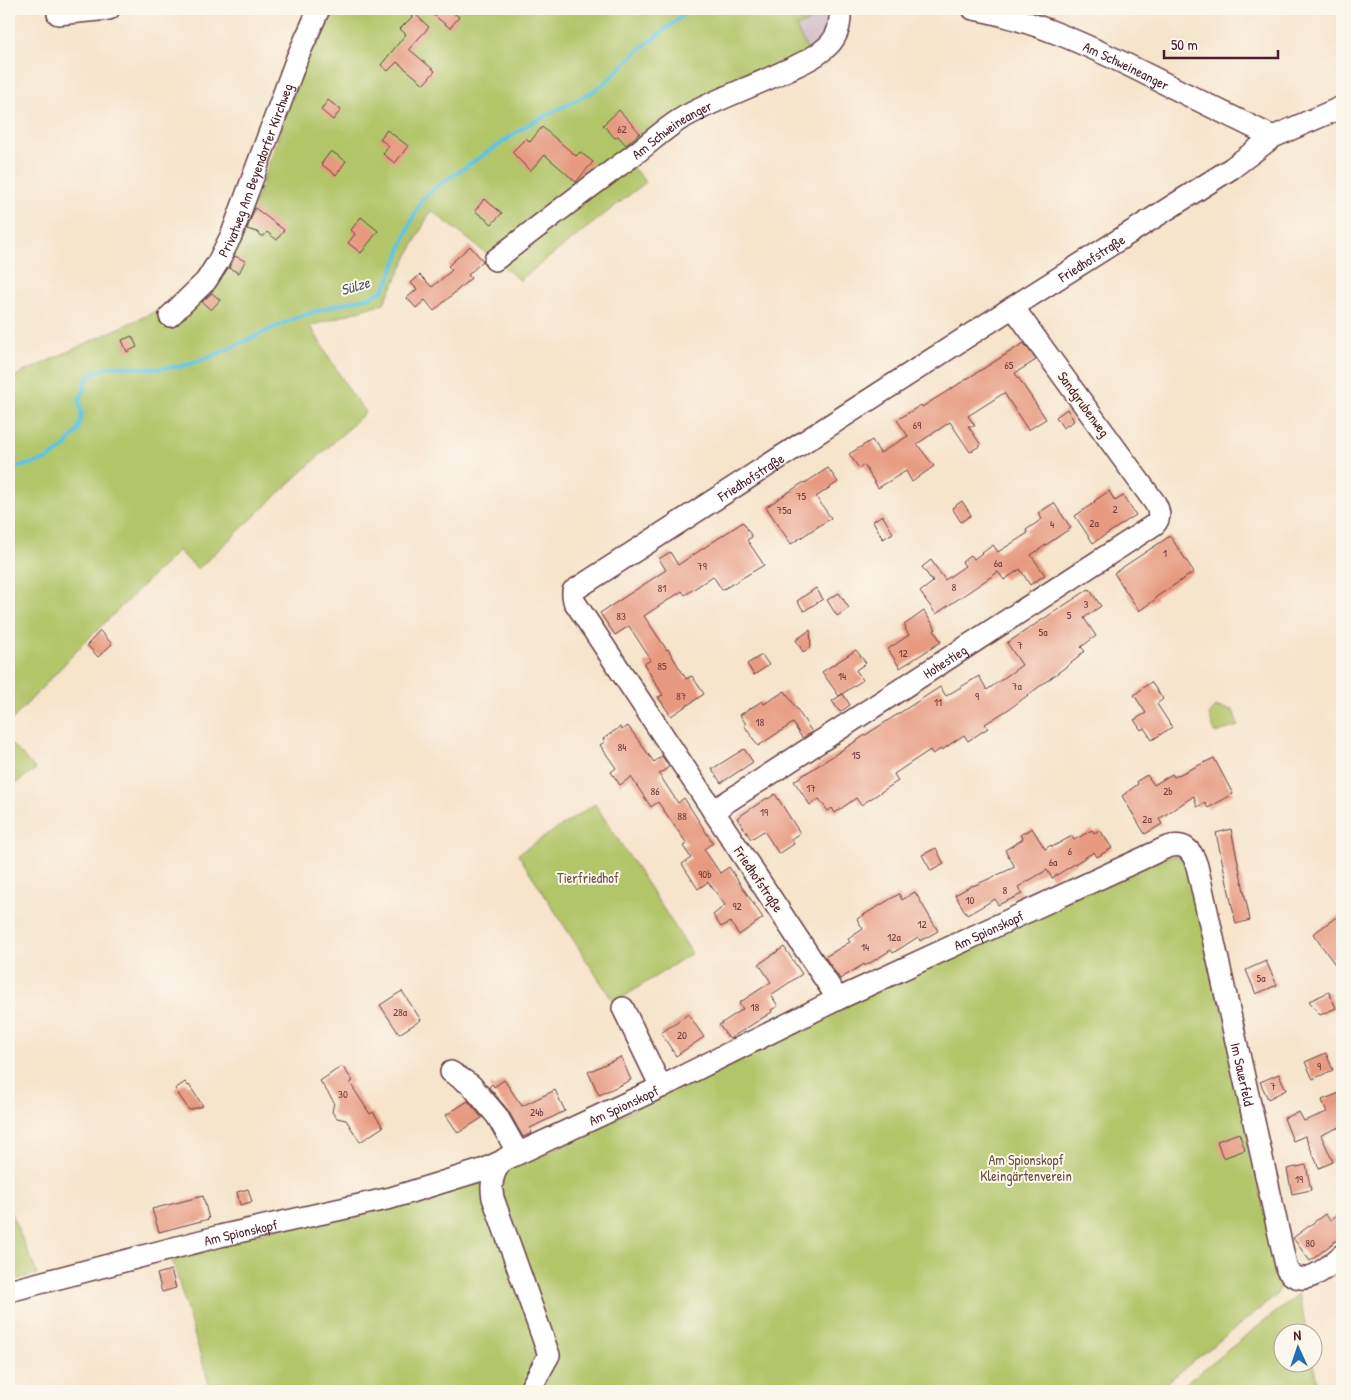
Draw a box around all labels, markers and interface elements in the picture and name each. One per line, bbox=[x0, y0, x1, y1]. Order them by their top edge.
scale bar bbox=[1164, 28, 1277, 60]
text: 50 m bbox=[1171, 34, 1198, 55]
street label: Am Schweineanger bbox=[1080, 36, 1173, 94]
street label: Privatweg Am Beyendorfer Kirchweg bbox=[213, 81, 297, 260]
street label: Am Schweineanger bbox=[627, 95, 715, 163]
house number: 62 bbox=[617, 122, 627, 136]
street label: Friedhofstraße bbox=[1053, 229, 1129, 286]
water label: Sülze bbox=[338, 271, 373, 300]
house number: 65 bbox=[1004, 358, 1014, 372]
street label: Sandgrubenweg bbox=[1053, 367, 1114, 441]
house number: 69 bbox=[913, 418, 921, 432]
street label: Friedhofstraße bbox=[713, 448, 788, 505]
house number: 75 bbox=[796, 489, 806, 503]
house number: 2 bbox=[1112, 502, 1118, 516]
house number: 75a bbox=[777, 503, 792, 517]
house number: 2a bbox=[1089, 516, 1099, 530]
house number: 4 bbox=[1050, 517, 1054, 531]
house number: 1 bbox=[1163, 546, 1167, 560]
house number: 6a bbox=[994, 556, 1003, 570]
house number: 79 bbox=[697, 559, 707, 573]
house number: 8 bbox=[952, 580, 957, 594]
house number: 81 bbox=[658, 581, 666, 595]
house number: 3 bbox=[1084, 597, 1089, 611]
house number: 5 bbox=[1067, 608, 1072, 622]
house number: 83 bbox=[616, 609, 626, 623]
house number: 5a bbox=[1039, 625, 1048, 639]
house number: 7 bbox=[1017, 638, 1023, 652]
street label: Hohestieg bbox=[919, 640, 971, 682]
house number: 12 bbox=[898, 646, 908, 660]
house number: 85 bbox=[657, 659, 667, 673]
house number: 14 bbox=[838, 669, 846, 683]
house number: 7a bbox=[1012, 679, 1023, 693]
house number: 87 bbox=[676, 689, 686, 703]
house number: 9 bbox=[975, 689, 979, 703]
house number: 11 bbox=[934, 695, 942, 709]
house number: 18 bbox=[756, 715, 765, 729]
house number: 84 bbox=[618, 740, 626, 754]
house number: 15 bbox=[852, 748, 861, 762]
house number: 17 bbox=[806, 781, 816, 795]
house number: 86 bbox=[650, 784, 660, 798]
house number: 2b bbox=[1163, 784, 1173, 798]
house number: 19 bbox=[760, 805, 768, 819]
house number: 88 bbox=[677, 809, 687, 823]
house number: 2a bbox=[1142, 812, 1152, 826]
street label: Friedhofstraße bbox=[729, 842, 788, 916]
house number: 6 bbox=[1068, 844, 1073, 858]
house number: 6a bbox=[1049, 855, 1058, 869]
house number: 90b bbox=[698, 867, 712, 881]
park label: Tierfriedhof bbox=[557, 868, 619, 887]
house number: 8 bbox=[1003, 883, 1008, 897]
house number: 10 bbox=[966, 893, 975, 907]
house number: 92 bbox=[732, 899, 742, 913]
street label: Am Spionskopf bbox=[950, 905, 1026, 954]
house number: 12 bbox=[917, 917, 927, 931]
house number: 12a bbox=[887, 930, 901, 944]
house number: 14 bbox=[861, 940, 869, 954]
house number: 5a bbox=[1257, 971, 1266, 985]
house number: 18 bbox=[751, 1000, 760, 1014]
house number: 28a bbox=[393, 1005, 408, 1019]
house number: 20 bbox=[677, 1028, 687, 1042]
street label: Im Sauerfeld bbox=[1227, 1041, 1260, 1108]
house number: 9 bbox=[1317, 1059, 1321, 1073]
house number: 7 bbox=[1270, 1079, 1276, 1093]
street label: Am Spionskopf bbox=[585, 1080, 661, 1129]
house number: 30 bbox=[338, 1087, 348, 1101]
house number: 24b bbox=[530, 1105, 544, 1119]
park label: Am Spionskopf Kleingärtenverein bbox=[980, 1150, 1072, 1186]
house number: 19 bbox=[1295, 1172, 1303, 1186]
street label: Am Spionskopf bbox=[202, 1214, 279, 1249]
house number: 80 bbox=[1305, 1236, 1315, 1250]
north arrow bbox=[1274, 1322, 1324, 1372]
text: N bbox=[1293, 1325, 1302, 1344]

